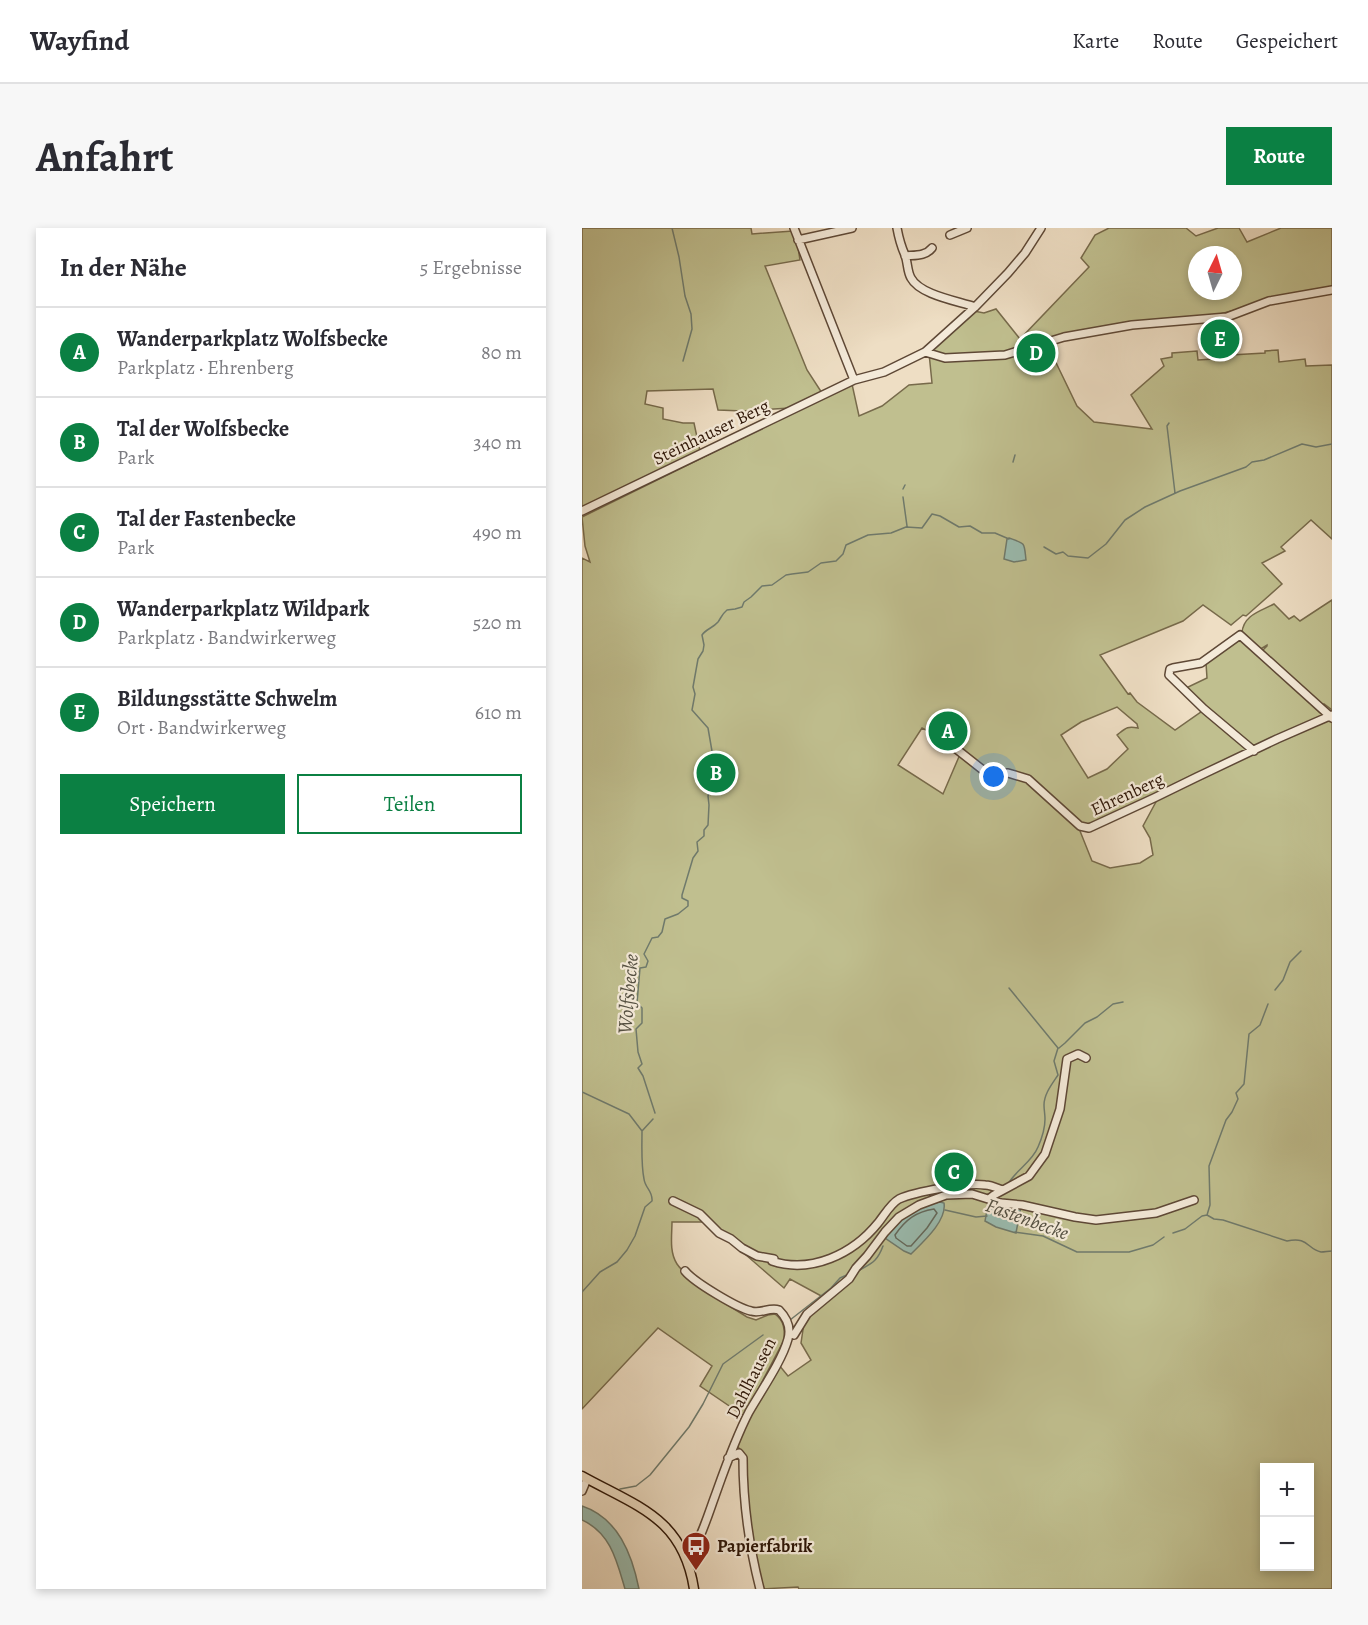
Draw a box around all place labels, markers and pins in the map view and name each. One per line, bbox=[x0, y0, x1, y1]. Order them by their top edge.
pin: E bbox=[1200, 316, 1240, 362]
pin: D bbox=[1016, 330, 1056, 376]
pin: A bbox=[928, 708, 968, 754]
pin: B bbox=[696, 750, 736, 796]
pin: C bbox=[934, 1150, 974, 1194]
bus stop icon: Papierfabrik bbox=[680, 1530, 712, 1572]
place label: Papierfabrik bbox=[717, 1534, 813, 1558]

